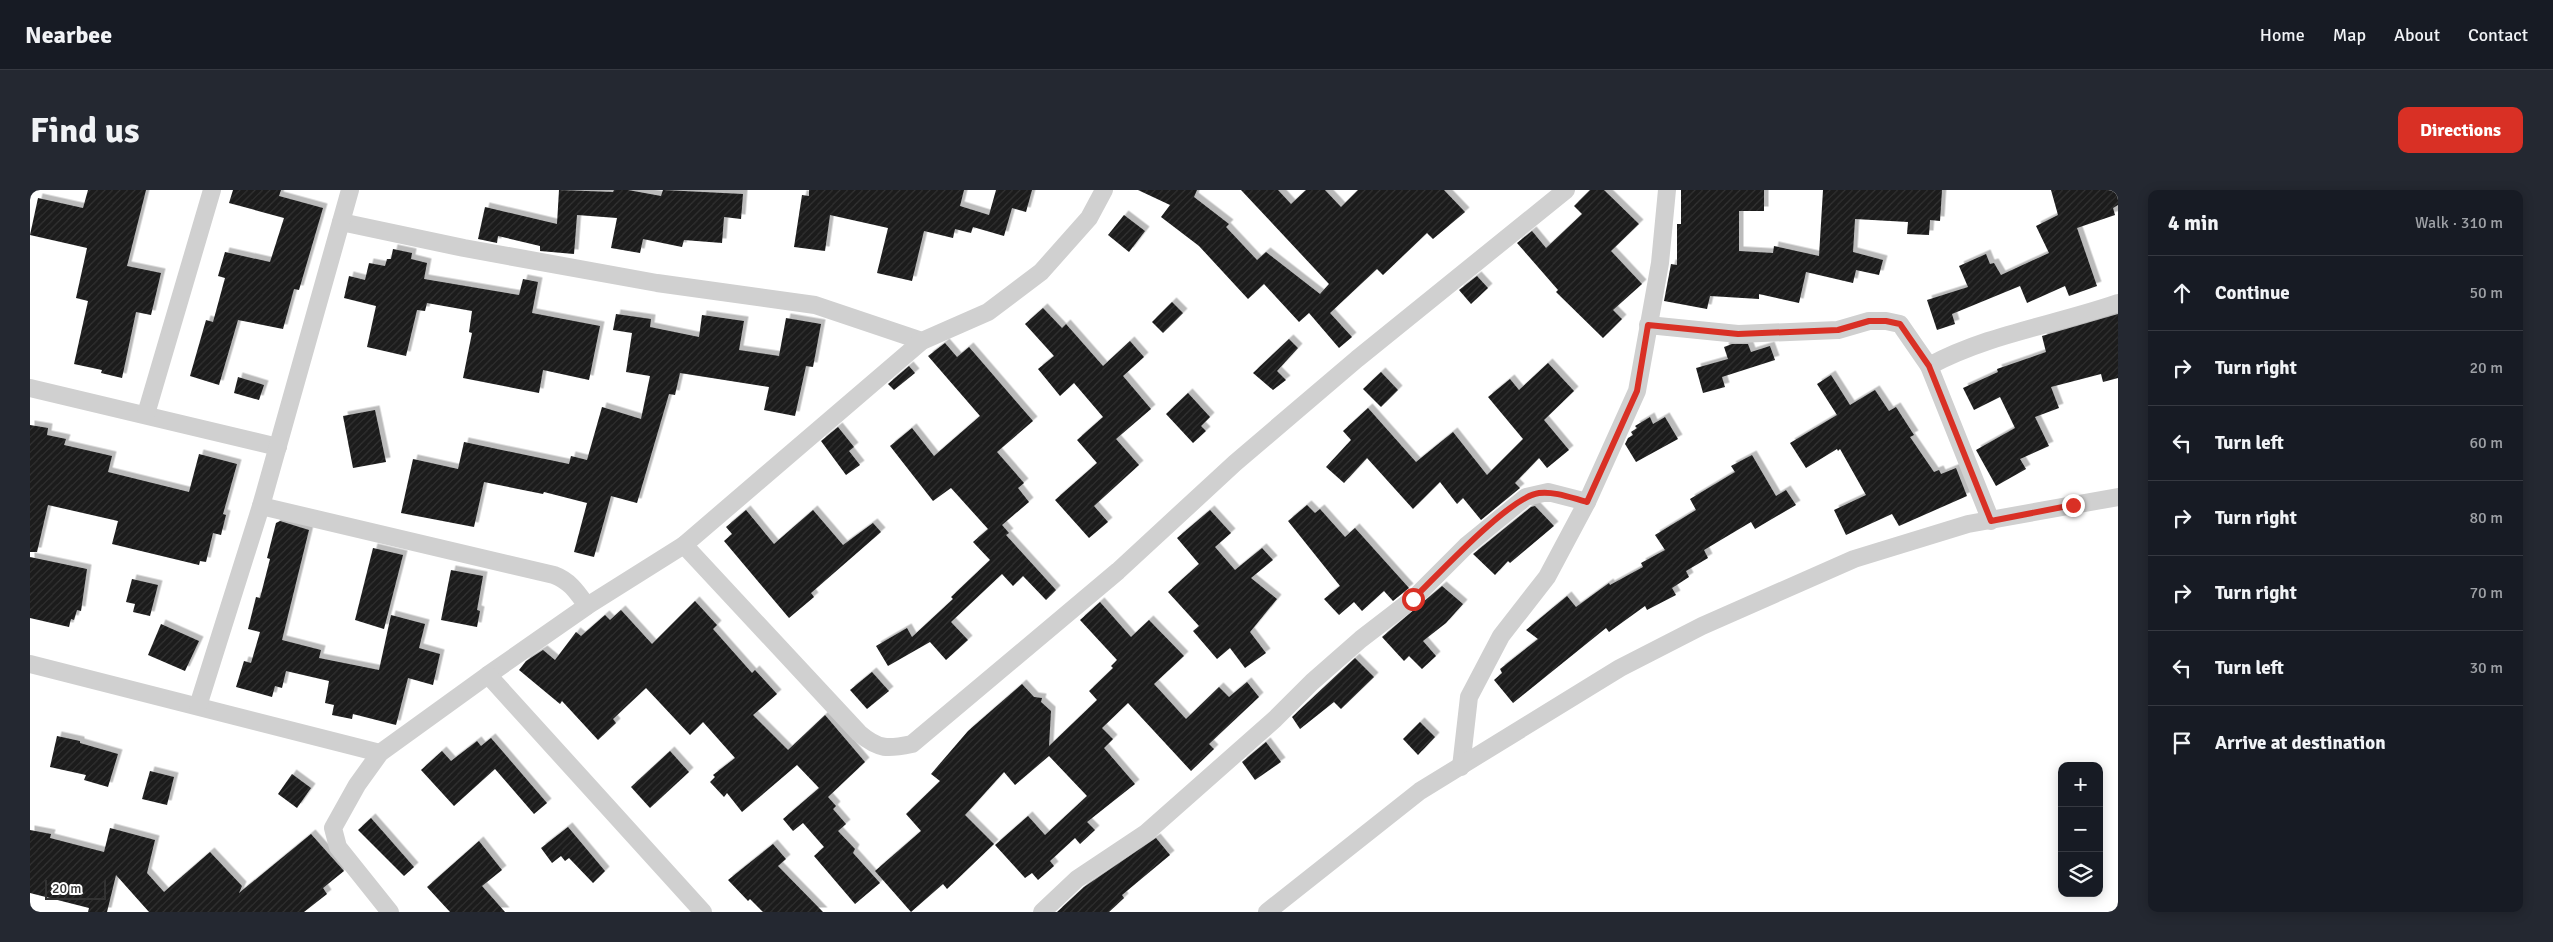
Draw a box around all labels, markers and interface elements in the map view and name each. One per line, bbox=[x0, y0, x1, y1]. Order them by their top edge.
text: Nearbee bbox=[25, 20, 112, 50]
text: Home bbox=[2260, 24, 2305, 46]
text: Map bbox=[2333, 24, 2366, 46]
text: About bbox=[2394, 24, 2440, 46]
text: Contact bbox=[2468, 24, 2528, 46]
button: Directions bbox=[2398, 107, 2523, 153]
text: Find us bbox=[30, 109, 140, 152]
text: 4 min bbox=[2168, 210, 2219, 236]
text: Walk · 310 m bbox=[2415, 213, 2503, 233]
icon: ahead bbox=[2168, 279, 2196, 307]
text: Continue bbox=[2215, 281, 2290, 305]
text: 50 m bbox=[2469, 283, 2503, 303]
icon: right bbox=[2168, 354, 2196, 382]
text: Turn right bbox=[2215, 356, 2297, 380]
text: 20 m bbox=[2469, 358, 2503, 378]
icon: left bbox=[2168, 429, 2196, 457]
text: Turn left bbox=[2215, 431, 2284, 455]
text: 60 m bbox=[2469, 433, 2503, 453]
route end bbox=[2062, 494, 2085, 517]
icon: right bbox=[2168, 504, 2196, 532]
text: Turn right bbox=[2215, 506, 2297, 530]
text: 80 m bbox=[2469, 508, 2503, 528]
icon: right bbox=[2168, 579, 2196, 607]
text: Turn right bbox=[2215, 581, 2297, 605]
text: 70 m bbox=[2469, 583, 2503, 603]
route start bbox=[1402, 588, 1425, 611]
icon: left bbox=[2168, 654, 2196, 682]
text: Turn left bbox=[2215, 656, 2284, 680]
text: 30 m bbox=[2469, 658, 2503, 678]
icon: arrive bbox=[2168, 729, 2196, 757]
text: Arrive at destination bbox=[2215, 731, 2386, 755]
map controls bbox=[2058, 762, 2103, 897]
button: + bbox=[2058, 762, 2103, 807]
button: − bbox=[2058, 807, 2103, 852]
button: layers bbox=[2058, 852, 2103, 897]
scale bar bbox=[45, 877, 106, 900]
text: 20 m bbox=[52, 880, 81, 897]

